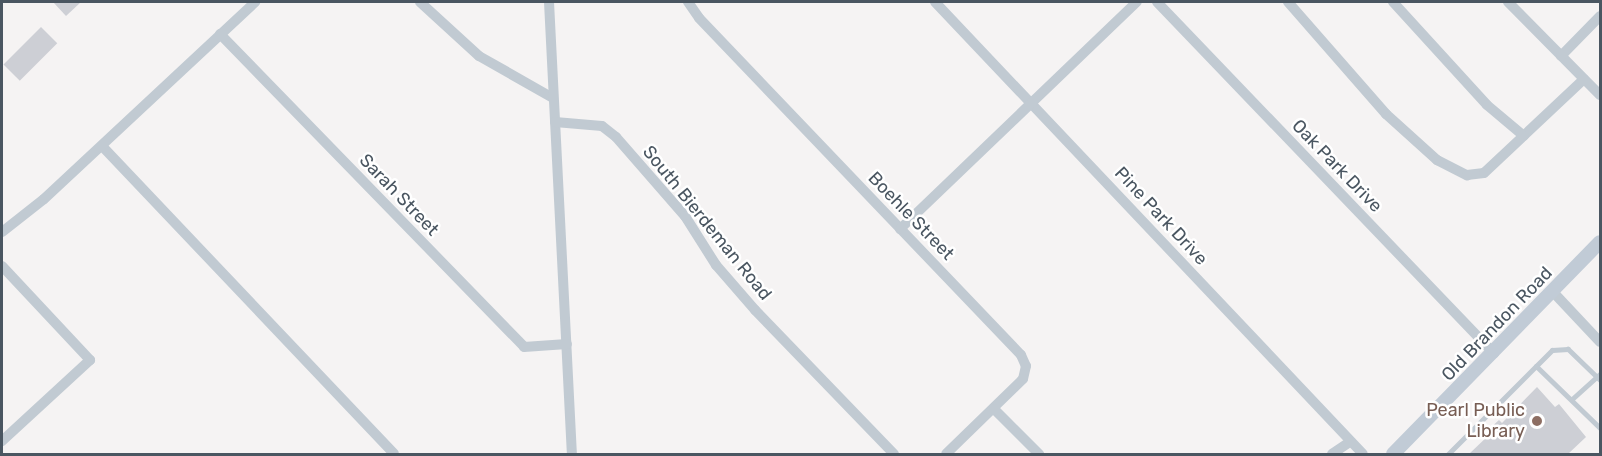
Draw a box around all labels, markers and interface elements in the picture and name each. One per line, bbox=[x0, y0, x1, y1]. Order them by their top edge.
street label: Oak Park Drive bbox=[1287, 115, 1387, 217]
street label: South Bierdeman Road bbox=[638, 141, 776, 305]
street label: Sarah Street bbox=[355, 150, 443, 240]
street label: Pine Park Drive bbox=[1110, 162, 1212, 270]
street label: Boehle Street bbox=[864, 167, 958, 265]
street label: Old Brandon Road bbox=[1437, 262, 1557, 386]
place label: Pearl Public Library bbox=[1426, 400, 1525, 442]
marker: Pearl Public Library bbox=[1530, 414, 1544, 428]

